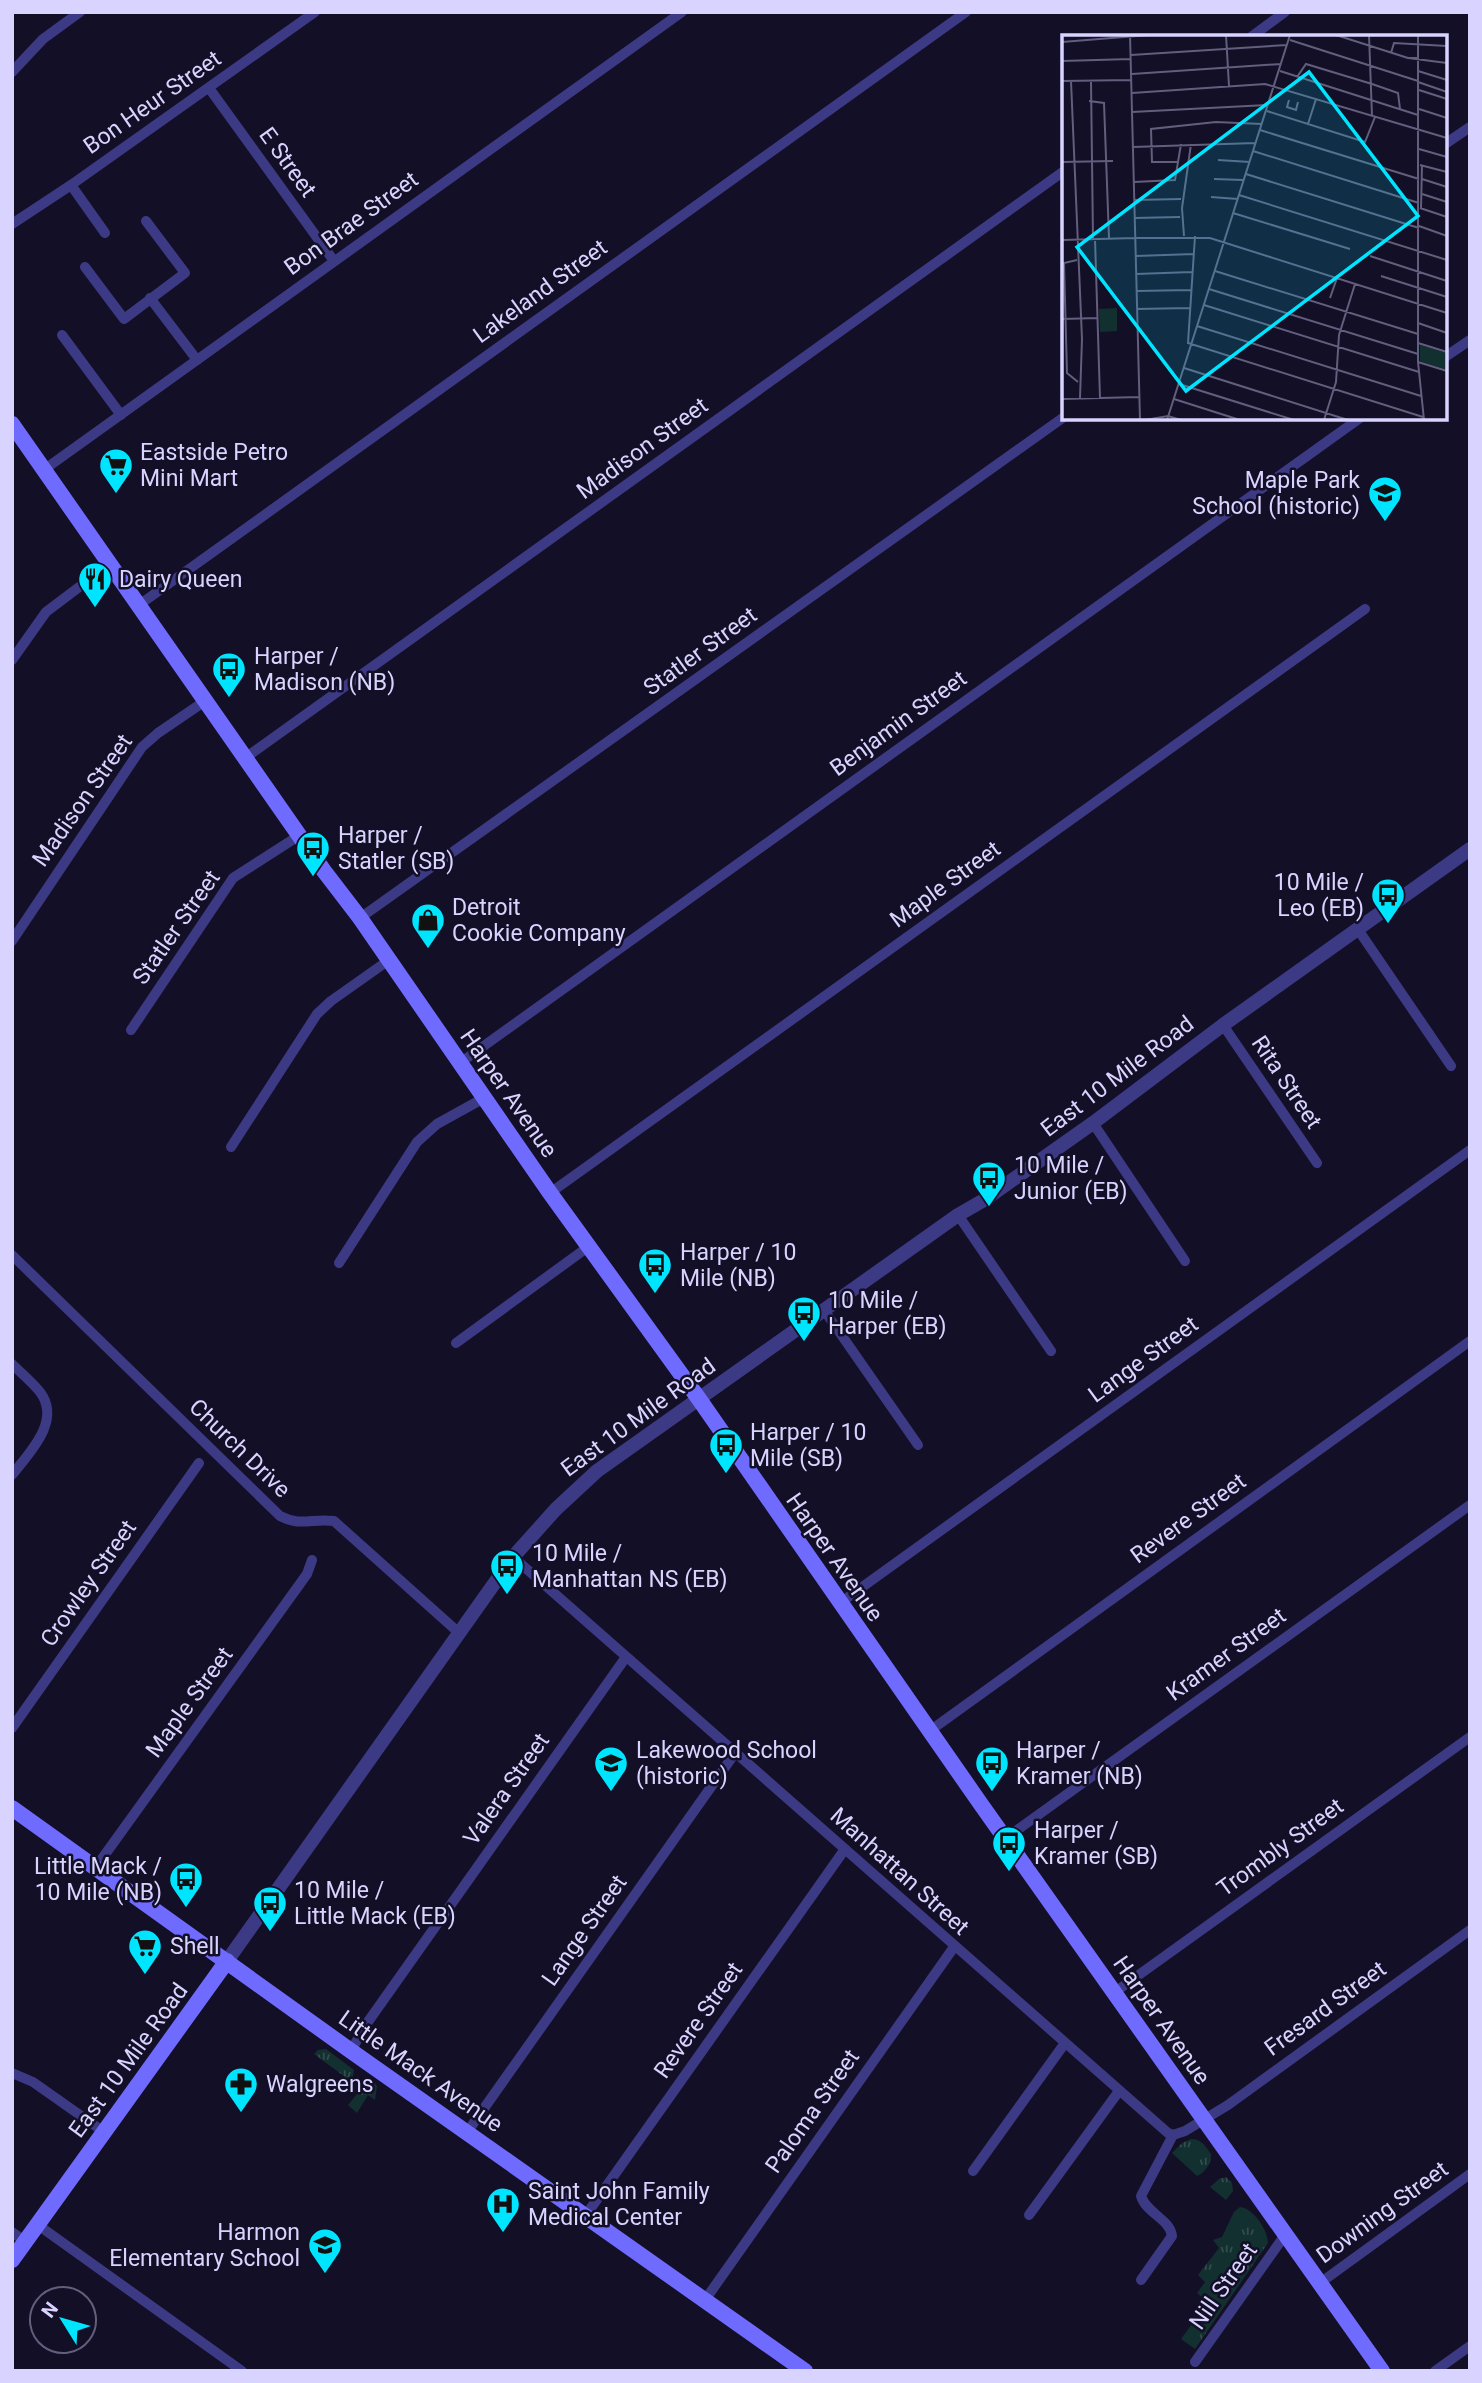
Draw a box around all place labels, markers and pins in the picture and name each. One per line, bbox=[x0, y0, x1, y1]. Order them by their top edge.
place label: Eastside Petro Mini Mart bbox=[140, 439, 288, 492]
supermarket icon: Eastside Petro Mini Mart bbox=[97, 446, 135, 495]
place label: Maple Park School (historic) bbox=[1192, 467, 1360, 520]
school or university icon: Maple Park School (historic) bbox=[1366, 474, 1404, 523]
restaurant icon: Dairy Queen bbox=[76, 560, 114, 609]
place label: Dairy Queen bbox=[119, 566, 242, 593]
place label: Harper / Madison (NB) bbox=[254, 643, 395, 696]
bus stop icon: Harper / Madison (NB) bbox=[210, 650, 248, 699]
place label: Harper / Statler (SB) bbox=[338, 822, 454, 875]
bus stop icon: Harper / Statler (SB) bbox=[294, 829, 332, 878]
place label: 10 Mile / Leo (EB) bbox=[1274, 869, 1364, 922]
bus stop icon: 10 Mile / Leo (EB) bbox=[1369, 876, 1407, 925]
place label: Detroit Cookie Company bbox=[452, 894, 626, 947]
shop icon: Detroit Cookie Company bbox=[409, 901, 447, 950]
place label: 10 Mile / Junior (EB) bbox=[1014, 1152, 1128, 1205]
bus stop icon: 10 Mile / Junior (EB) bbox=[970, 1159, 1008, 1208]
place label: Harper / 10 Mile (NB) bbox=[680, 1239, 796, 1292]
bus stop icon: Harper / 10 Mile (NB) bbox=[636, 1246, 674, 1295]
place label: 10 Mile / Harper (EB) bbox=[828, 1287, 947, 1340]
bus stop icon: 10 Mile / Harper (EB) bbox=[785, 1294, 823, 1343]
place label: Harper / 10 Mile (SB) bbox=[750, 1419, 866, 1472]
bus stop icon: Harper / 10 Mile (SB) bbox=[707, 1426, 745, 1475]
place label: 10 Mile / Manhattan NS (EB) bbox=[532, 1540, 728, 1593]
bus stop icon: 10 Mile / Manhattan NS (EB) bbox=[488, 1547, 526, 1596]
place label: Lakewood School (historic) bbox=[636, 1737, 817, 1790]
place label: Harper / Kramer (NB) bbox=[1016, 1737, 1143, 1790]
school or university icon: Lakewood School (historic) bbox=[592, 1744, 630, 1793]
bus stop icon: Harper / Kramer (NB) bbox=[973, 1744, 1011, 1793]
place label: Harper / Kramer (SB) bbox=[1034, 1817, 1158, 1870]
bus stop icon: Harper / Kramer (SB) bbox=[990, 1824, 1028, 1873]
place label: Little Mack / 10 Mile (NB) bbox=[34, 1853, 162, 1906]
bus stop icon: Little Mack / 10 Mile (NB) bbox=[167, 1860, 205, 1909]
place label: 10 Mile / Little Mack (EB) bbox=[294, 1877, 456, 1930]
bus stop icon: 10 Mile / Little Mack (EB) bbox=[251, 1884, 289, 1933]
supermarket icon: Shell bbox=[126, 1927, 164, 1976]
place label: Shell bbox=[170, 1933, 220, 1960]
pharmacy icon: Walgreens bbox=[222, 2065, 260, 2114]
place label: Walgreens bbox=[266, 2071, 374, 2098]
place label: Saint John Family Medical Center bbox=[528, 2178, 710, 2231]
hospital icon: Saint John Family Medical Center bbox=[484, 2185, 522, 2234]
place label: Harmon Elementary School bbox=[109, 2219, 300, 2272]
school or university icon: Harmon Elementary School bbox=[306, 2226, 344, 2275]

